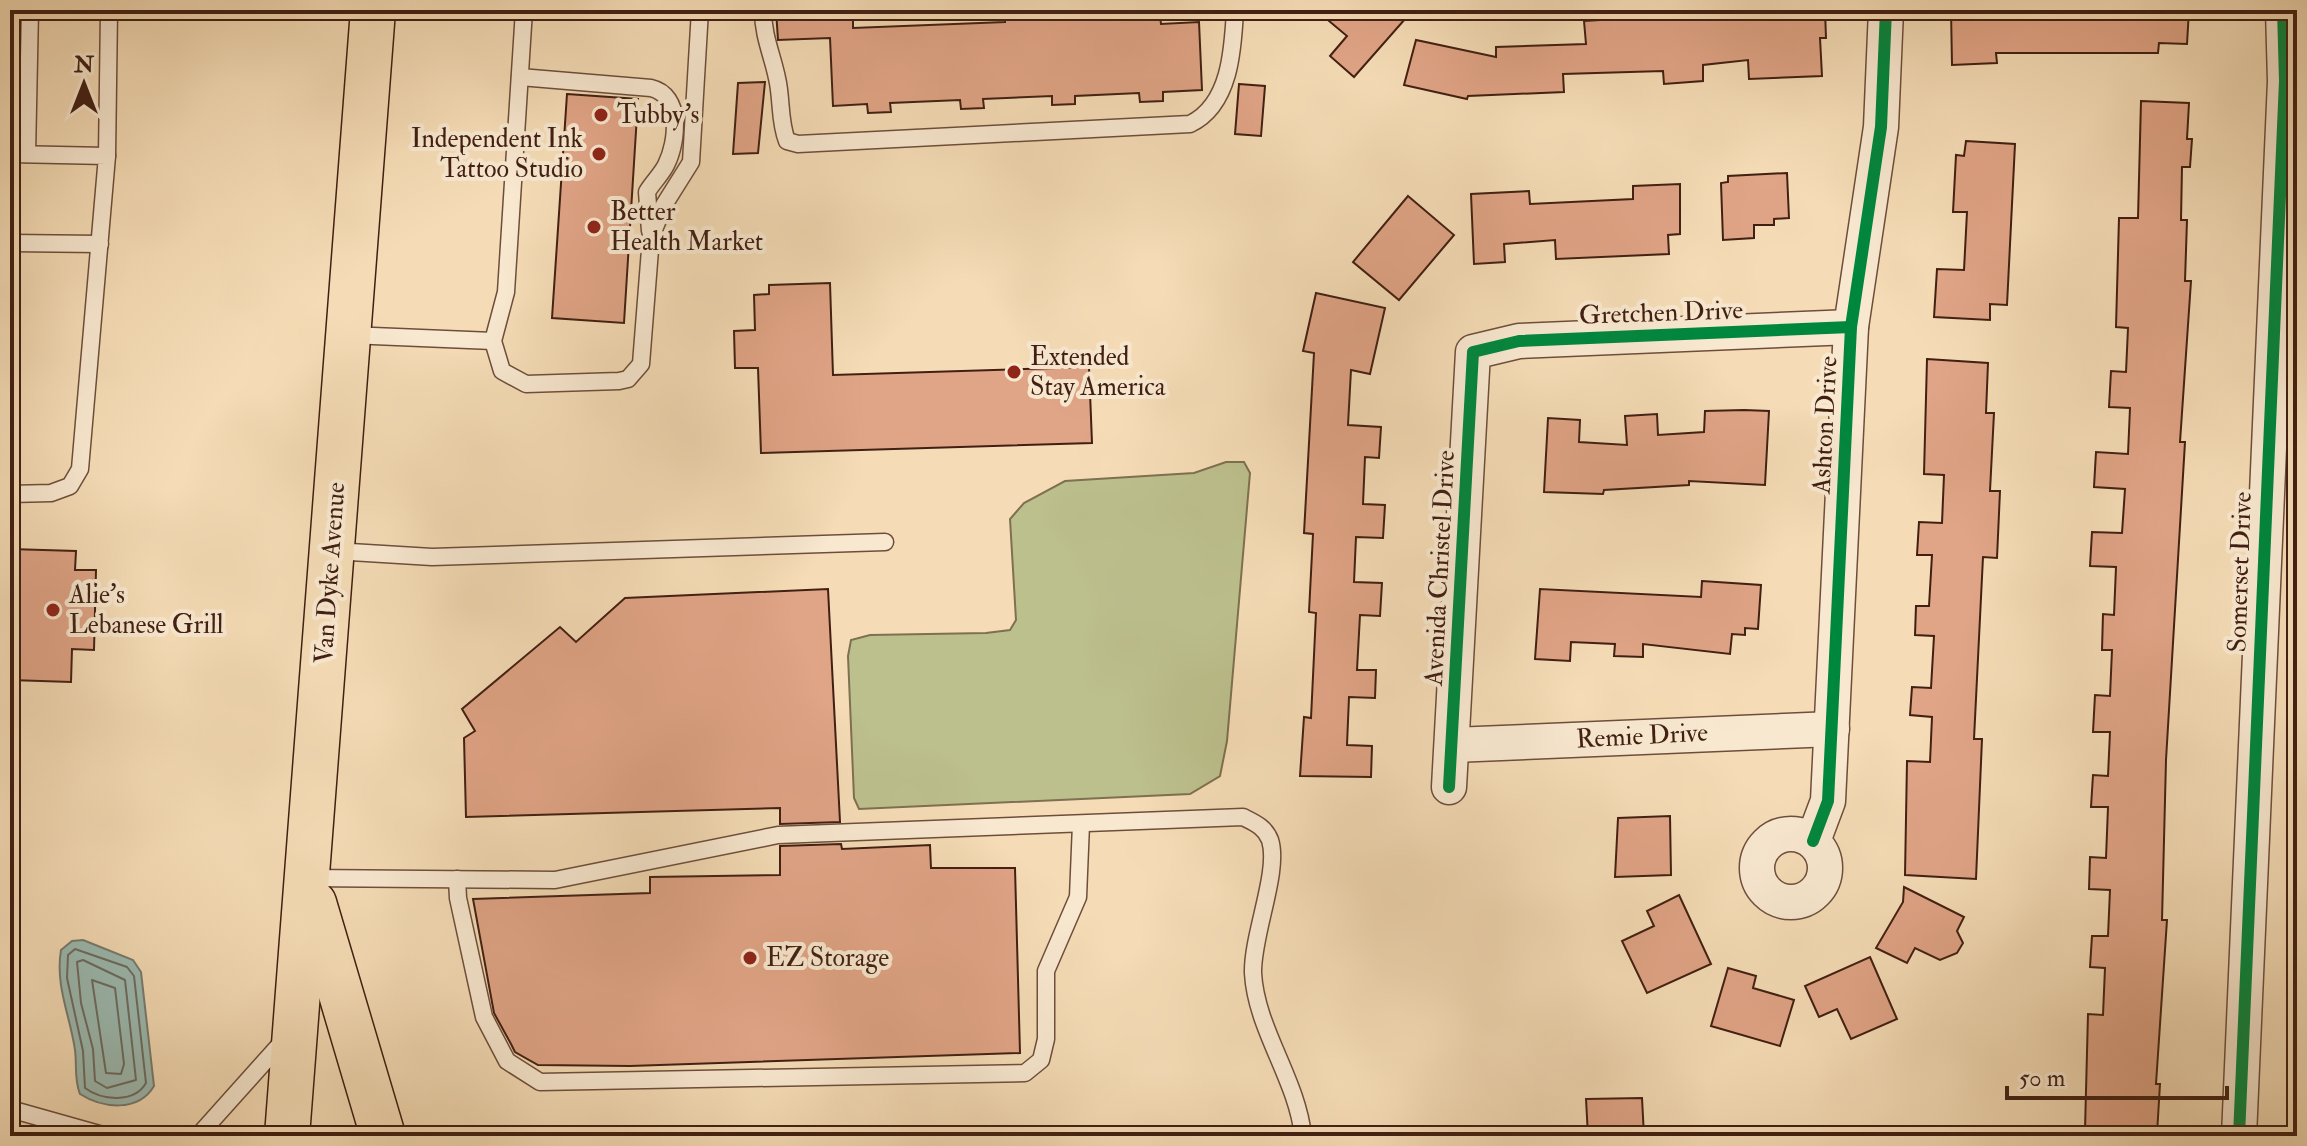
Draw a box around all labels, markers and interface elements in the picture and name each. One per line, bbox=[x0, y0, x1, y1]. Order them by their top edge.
north arrow bbox=[44, 44, 124, 124]
text: N bbox=[73, 51, 94, 79]
place label: Tubby's bbox=[617, 99, 700, 131]
marker: Tubby's bbox=[592, 106, 610, 124]
place label: Independent Ink Tattoo Studio bbox=[411, 123, 584, 185]
marker: Independent Ink Tattoo Studio bbox=[590, 145, 608, 163]
place label: Better Health Market bbox=[610, 196, 763, 258]
marker: Better Health Market bbox=[585, 218, 603, 236]
street label: Gretchen Drive bbox=[1578, 294, 1744, 332]
place label: Extended Stay America bbox=[1030, 341, 1166, 403]
street label: Ashton Drive bbox=[1805, 355, 1845, 496]
marker: Extended Stay America bbox=[1005, 363, 1023, 381]
street label: Avenida Christel Drive bbox=[1418, 449, 1462, 688]
street label: Van Dyke Avenue bbox=[308, 481, 352, 665]
street label: Somerset Drive bbox=[2221, 491, 2259, 653]
place label: Alie's Lebanese Grill bbox=[68, 579, 224, 641]
marker: Alie's Lebanese Grill bbox=[44, 601, 62, 619]
street label: Remie Drive bbox=[1575, 717, 1709, 755]
place label: EZ Storage bbox=[766, 942, 889, 974]
marker: EZ Storage bbox=[741, 949, 759, 967]
scale bar bbox=[2007, 1050, 2227, 1100]
text: 50 m bbox=[2019, 1063, 2066, 1094]

